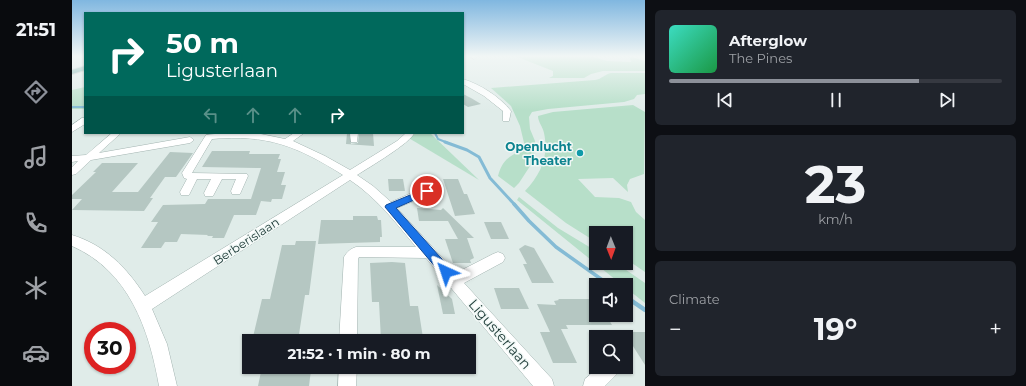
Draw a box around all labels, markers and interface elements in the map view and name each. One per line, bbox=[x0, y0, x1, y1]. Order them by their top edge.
text: 21:51 bbox=[16, 19, 56, 41]
text: 50 m bbox=[166, 26, 239, 60]
icon: right bbox=[100, 28, 152, 80]
text: Afterglow bbox=[729, 31, 807, 50]
text: The Pines bbox=[729, 50, 792, 66]
text: Ligusterlaan bbox=[166, 60, 278, 82]
icon: directions bbox=[22, 78, 50, 106]
icon: previous bbox=[714, 89, 736, 111]
icon: pause bbox=[825, 89, 847, 111]
icon: next bbox=[936, 89, 958, 111]
icon: left bbox=[200, 104, 222, 126]
icon: ahead bbox=[242, 104, 264, 126]
icon: ahead bbox=[284, 104, 306, 126]
icon: right bbox=[326, 104, 348, 126]
place label: Openlucht Theater bbox=[505, 139, 573, 168]
icon: music bbox=[22, 143, 50, 171]
marker: Openlucht Theater bbox=[575, 148, 585, 158]
text: 23 bbox=[805, 153, 866, 216]
pin bbox=[410, 174, 444, 208]
icon: arrive bbox=[416, 180, 438, 202]
icon: phone bbox=[22, 209, 50, 237]
text: km/h bbox=[818, 211, 853, 227]
street label: Berberislaan bbox=[210, 214, 282, 268]
north arrow bbox=[589, 226, 633, 270]
map controls bbox=[589, 226, 633, 374]
position arrow bbox=[425, 251, 467, 293]
icon: climate bbox=[22, 274, 50, 302]
button: sound bbox=[589, 278, 633, 322]
text: Climate bbox=[669, 291, 720, 307]
street label: Ligusterlaan bbox=[465, 295, 535, 373]
text: 19° bbox=[814, 311, 857, 348]
text: − bbox=[669, 316, 682, 343]
text: + bbox=[989, 316, 1002, 343]
speed limit sign: 30 bbox=[84, 322, 136, 374]
button: search bbox=[589, 330, 633, 374]
icon: car bbox=[22, 339, 50, 367]
text: 21:52 · 1 min · 80 m bbox=[287, 344, 431, 363]

